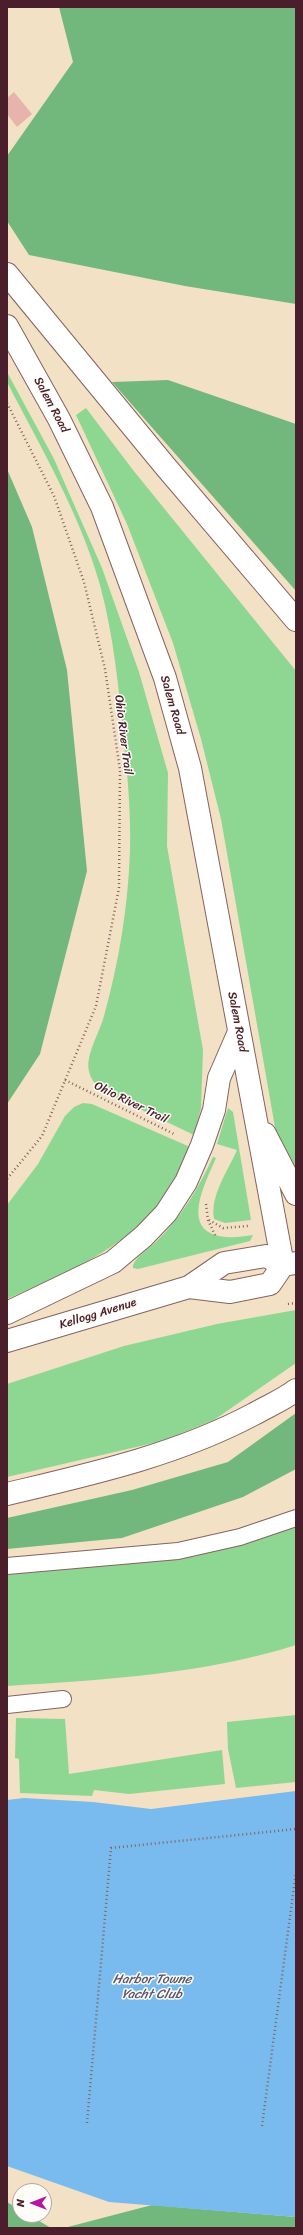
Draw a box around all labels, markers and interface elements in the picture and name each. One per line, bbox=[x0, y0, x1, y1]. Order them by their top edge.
street label: Salem Road bbox=[30, 375, 72, 435]
street label: Salem Road bbox=[157, 674, 187, 736]
street label: Ohio River Trail bbox=[111, 694, 135, 776]
street label: Salem Road bbox=[224, 991, 250, 1053]
street label: Ohio River Trail bbox=[92, 1079, 170, 1127]
street label: Kellogg Avenue bbox=[58, 1295, 138, 1333]
water label: Harbor Towne Yacht Club bbox=[113, 1972, 191, 2003]
north arrow bbox=[12, 2183, 52, 2223]
text: N bbox=[11, 2199, 30, 2207]

